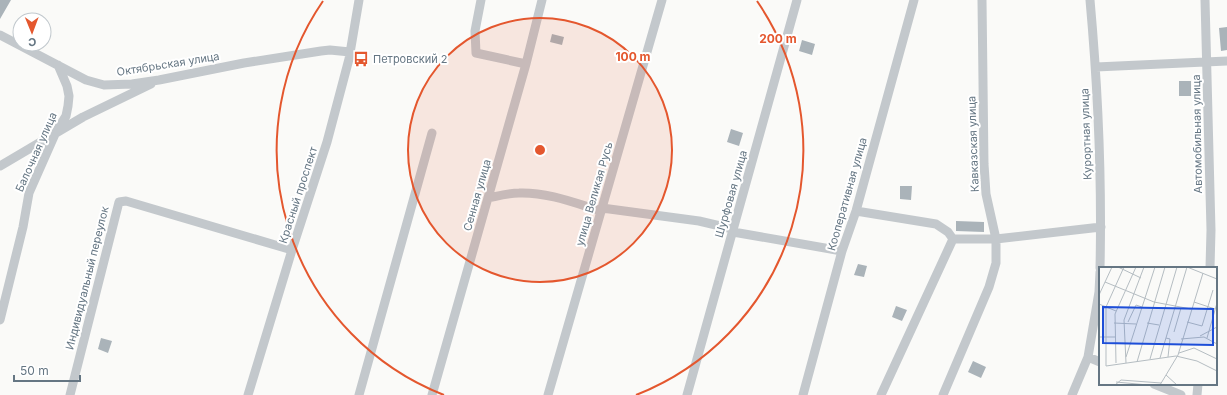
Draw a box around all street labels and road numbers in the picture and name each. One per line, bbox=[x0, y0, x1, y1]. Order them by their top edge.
street label: Октябрьская улица bbox=[116, 49, 220, 79]
street label: Автомобильная улица bbox=[1189, 74, 1205, 194]
street label: Курортная улица bbox=[1077, 88, 1095, 180]
street label: Кавказская улица bbox=[964, 96, 982, 192]
street label: Балочная улица bbox=[12, 110, 60, 194]
street label: Кооперативная улица bbox=[824, 136, 870, 252]
street label: улица Великая Русь bbox=[572, 140, 616, 248]
street label: Красный проспект bbox=[276, 144, 321, 245]
street label: Шурфовая улица bbox=[712, 149, 750, 239]
street label: Сенная улица bbox=[460, 157, 494, 233]
street label: Индивидуальный переулок bbox=[62, 205, 112, 351]

